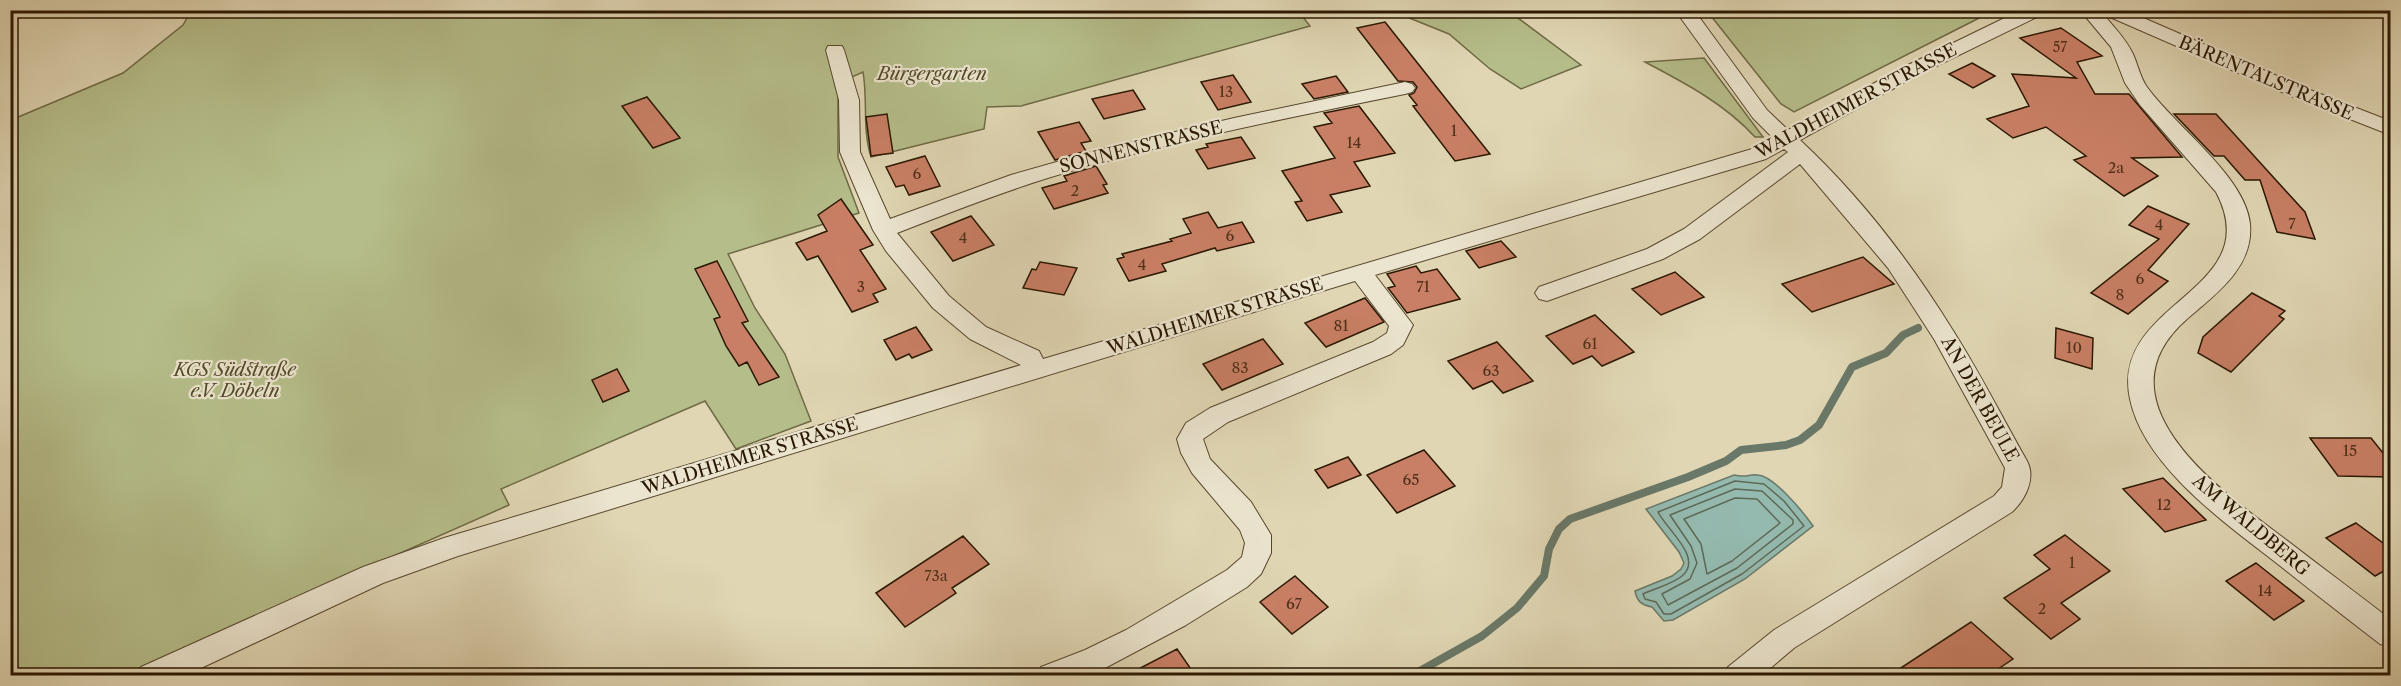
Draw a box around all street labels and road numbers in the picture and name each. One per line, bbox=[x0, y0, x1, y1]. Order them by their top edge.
street label: BÄRENTALSTRASSE bbox=[2175, 30, 2357, 125]
street label: WALDHEIMER STRASSE bbox=[1751, 38, 1960, 164]
street label: SONNENSTRASSE bbox=[1057, 116, 1225, 178]
street label: WALDHEIMER STRASSE bbox=[1103, 273, 1326, 360]
street label: AN DER BEULE bbox=[1936, 332, 2024, 466]
street label: WALDHEIMER STRASSE bbox=[638, 413, 861, 500]
street label: AM WALDBERG bbox=[2187, 469, 2314, 581]

